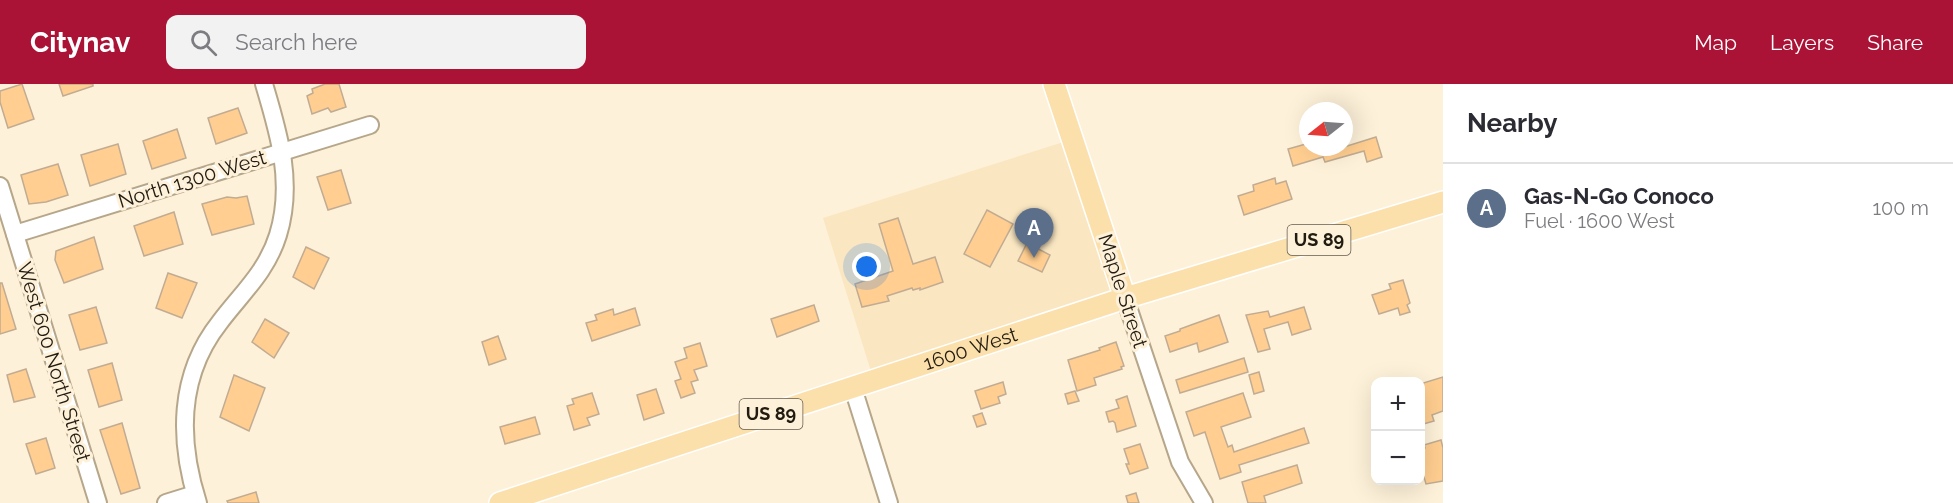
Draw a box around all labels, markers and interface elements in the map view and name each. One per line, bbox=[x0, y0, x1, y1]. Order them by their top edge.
search box bbox=[166, 15, 586, 69]
text: Citynav bbox=[30, 26, 130, 59]
icon: search bbox=[187, 26, 220, 59]
text: Search here bbox=[235, 29, 357, 55]
text: Map bbox=[1694, 30, 1737, 55]
text: Layers bbox=[1770, 30, 1834, 55]
text: Share bbox=[1867, 30, 1923, 55]
north arrow bbox=[1299, 102, 1353, 156]
text: Nearby bbox=[1467, 108, 1557, 138]
street label: North 1300 West bbox=[115, 145, 269, 213]
text: Gas-N-Go Conoco bbox=[1524, 183, 1714, 209]
text: A bbox=[1480, 196, 1493, 220]
text: 100 m bbox=[1872, 196, 1929, 220]
pin: A bbox=[1014, 208, 1054, 258]
text: Fuel · 1600 West bbox=[1524, 209, 1675, 233]
road number: US 89 bbox=[1288, 225, 1350, 255]
street label: Maple Street bbox=[1093, 231, 1153, 351]
your location bbox=[852, 252, 881, 281]
street label: West 600 North Street bbox=[12, 259, 96, 465]
street label: 1600 West bbox=[920, 322, 1021, 375]
map controls bbox=[1371, 377, 1425, 485]
button: + bbox=[1371, 377, 1425, 431]
road number: US 89 bbox=[740, 399, 802, 429]
button: − bbox=[1371, 431, 1425, 485]

